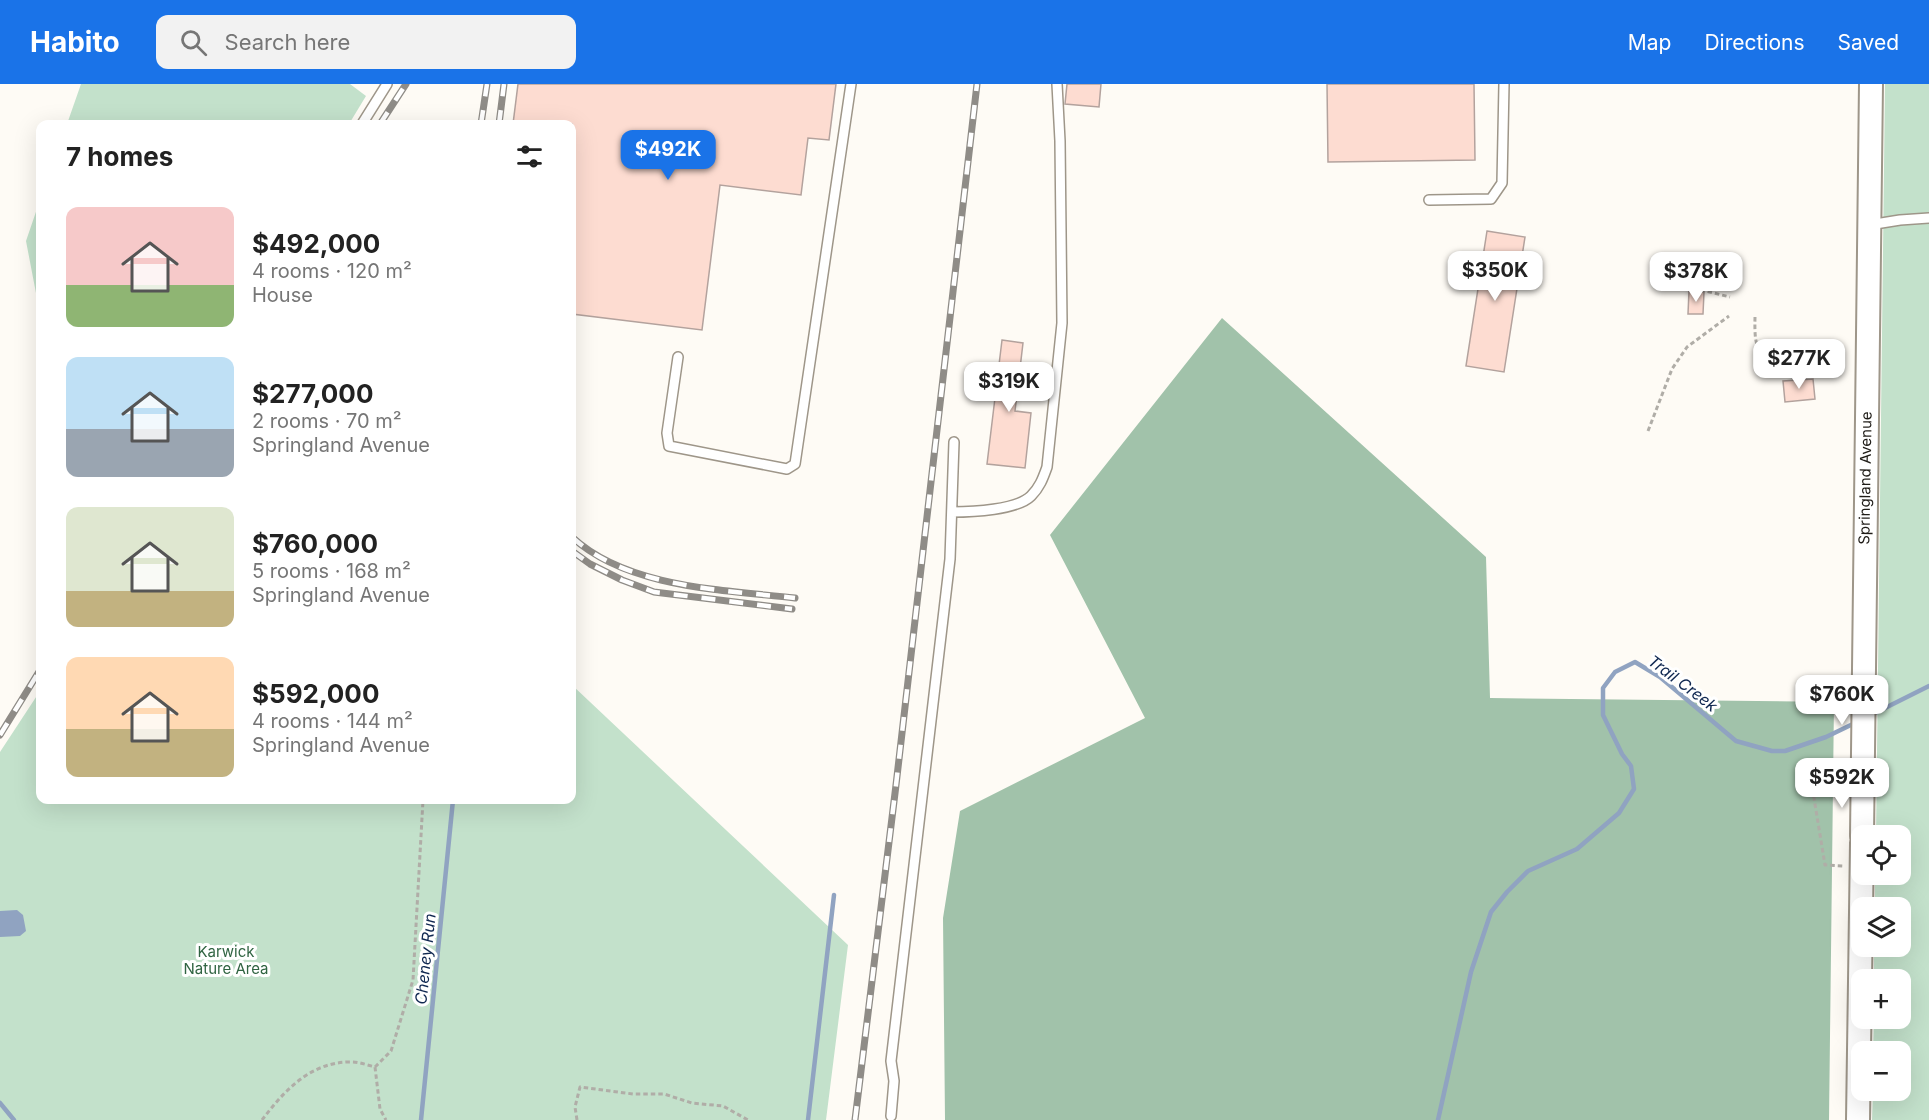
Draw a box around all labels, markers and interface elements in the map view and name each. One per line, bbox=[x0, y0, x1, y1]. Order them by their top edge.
search box bbox=[156, 15, 576, 69]
text: Habito bbox=[30, 25, 120, 59]
icon: search bbox=[177, 26, 210, 59]
text: Search here bbox=[225, 29, 350, 55]
text: Map bbox=[1628, 30, 1671, 55]
text: Directions bbox=[1704, 30, 1805, 55]
text: Saved bbox=[1838, 30, 1899, 55]
pin: $492K bbox=[626, 130, 710, 181]
text: $492K bbox=[635, 137, 701, 161]
icon: filters bbox=[513, 140, 546, 173]
text: 7 homes bbox=[66, 141, 173, 172]
text: $492,000 bbox=[252, 228, 380, 259]
icon: home bbox=[114, 231, 186, 303]
pin: $350K bbox=[1453, 251, 1537, 302]
pin: $378K bbox=[1654, 252, 1738, 303]
text: $350K bbox=[1462, 258, 1528, 282]
text: 4 rooms · 120 m² bbox=[252, 259, 412, 283]
text: $378K bbox=[1664, 259, 1728, 283]
text: House bbox=[252, 283, 313, 307]
pin: $277K bbox=[1757, 339, 1841, 390]
text: $277K bbox=[1767, 346, 1831, 370]
pin: $319K bbox=[967, 362, 1051, 413]
text: $319K bbox=[978, 369, 1040, 393]
text: $277,000 bbox=[252, 378, 373, 409]
icon: home bbox=[114, 381, 186, 453]
text: 2 rooms · 70 m² bbox=[252, 409, 402, 433]
street label: Springland Avenue bbox=[1854, 411, 1876, 545]
text: Springland Avenue bbox=[252, 433, 430, 457]
text: $760,000 bbox=[252, 528, 378, 559]
icon: home bbox=[114, 531, 186, 603]
text: 5 rooms · 168 m² bbox=[252, 559, 411, 583]
text: Springland Avenue bbox=[252, 583, 430, 607]
water label: Trail Creek bbox=[1644, 650, 1722, 716]
pin: $760K bbox=[1800, 675, 1884, 726]
text: $592,000 bbox=[252, 678, 379, 709]
icon: home bbox=[114, 681, 186, 753]
text: $760K bbox=[1809, 682, 1875, 706]
text: 4 rooms · 144 m² bbox=[252, 709, 413, 733]
text: Springland Avenue bbox=[252, 733, 430, 757]
pin: $592K bbox=[1800, 758, 1884, 809]
text: $592K bbox=[1809, 765, 1875, 789]
map controls bbox=[1851, 825, 1911, 1101]
button: locate bbox=[1851, 825, 1911, 885]
button: layers bbox=[1851, 897, 1911, 957]
water label: Cheney Run bbox=[410, 912, 440, 1006]
park label: Karwick Nature Area bbox=[184, 942, 268, 978]
button: + bbox=[1851, 969, 1911, 1029]
button: − bbox=[1851, 1041, 1911, 1101]

